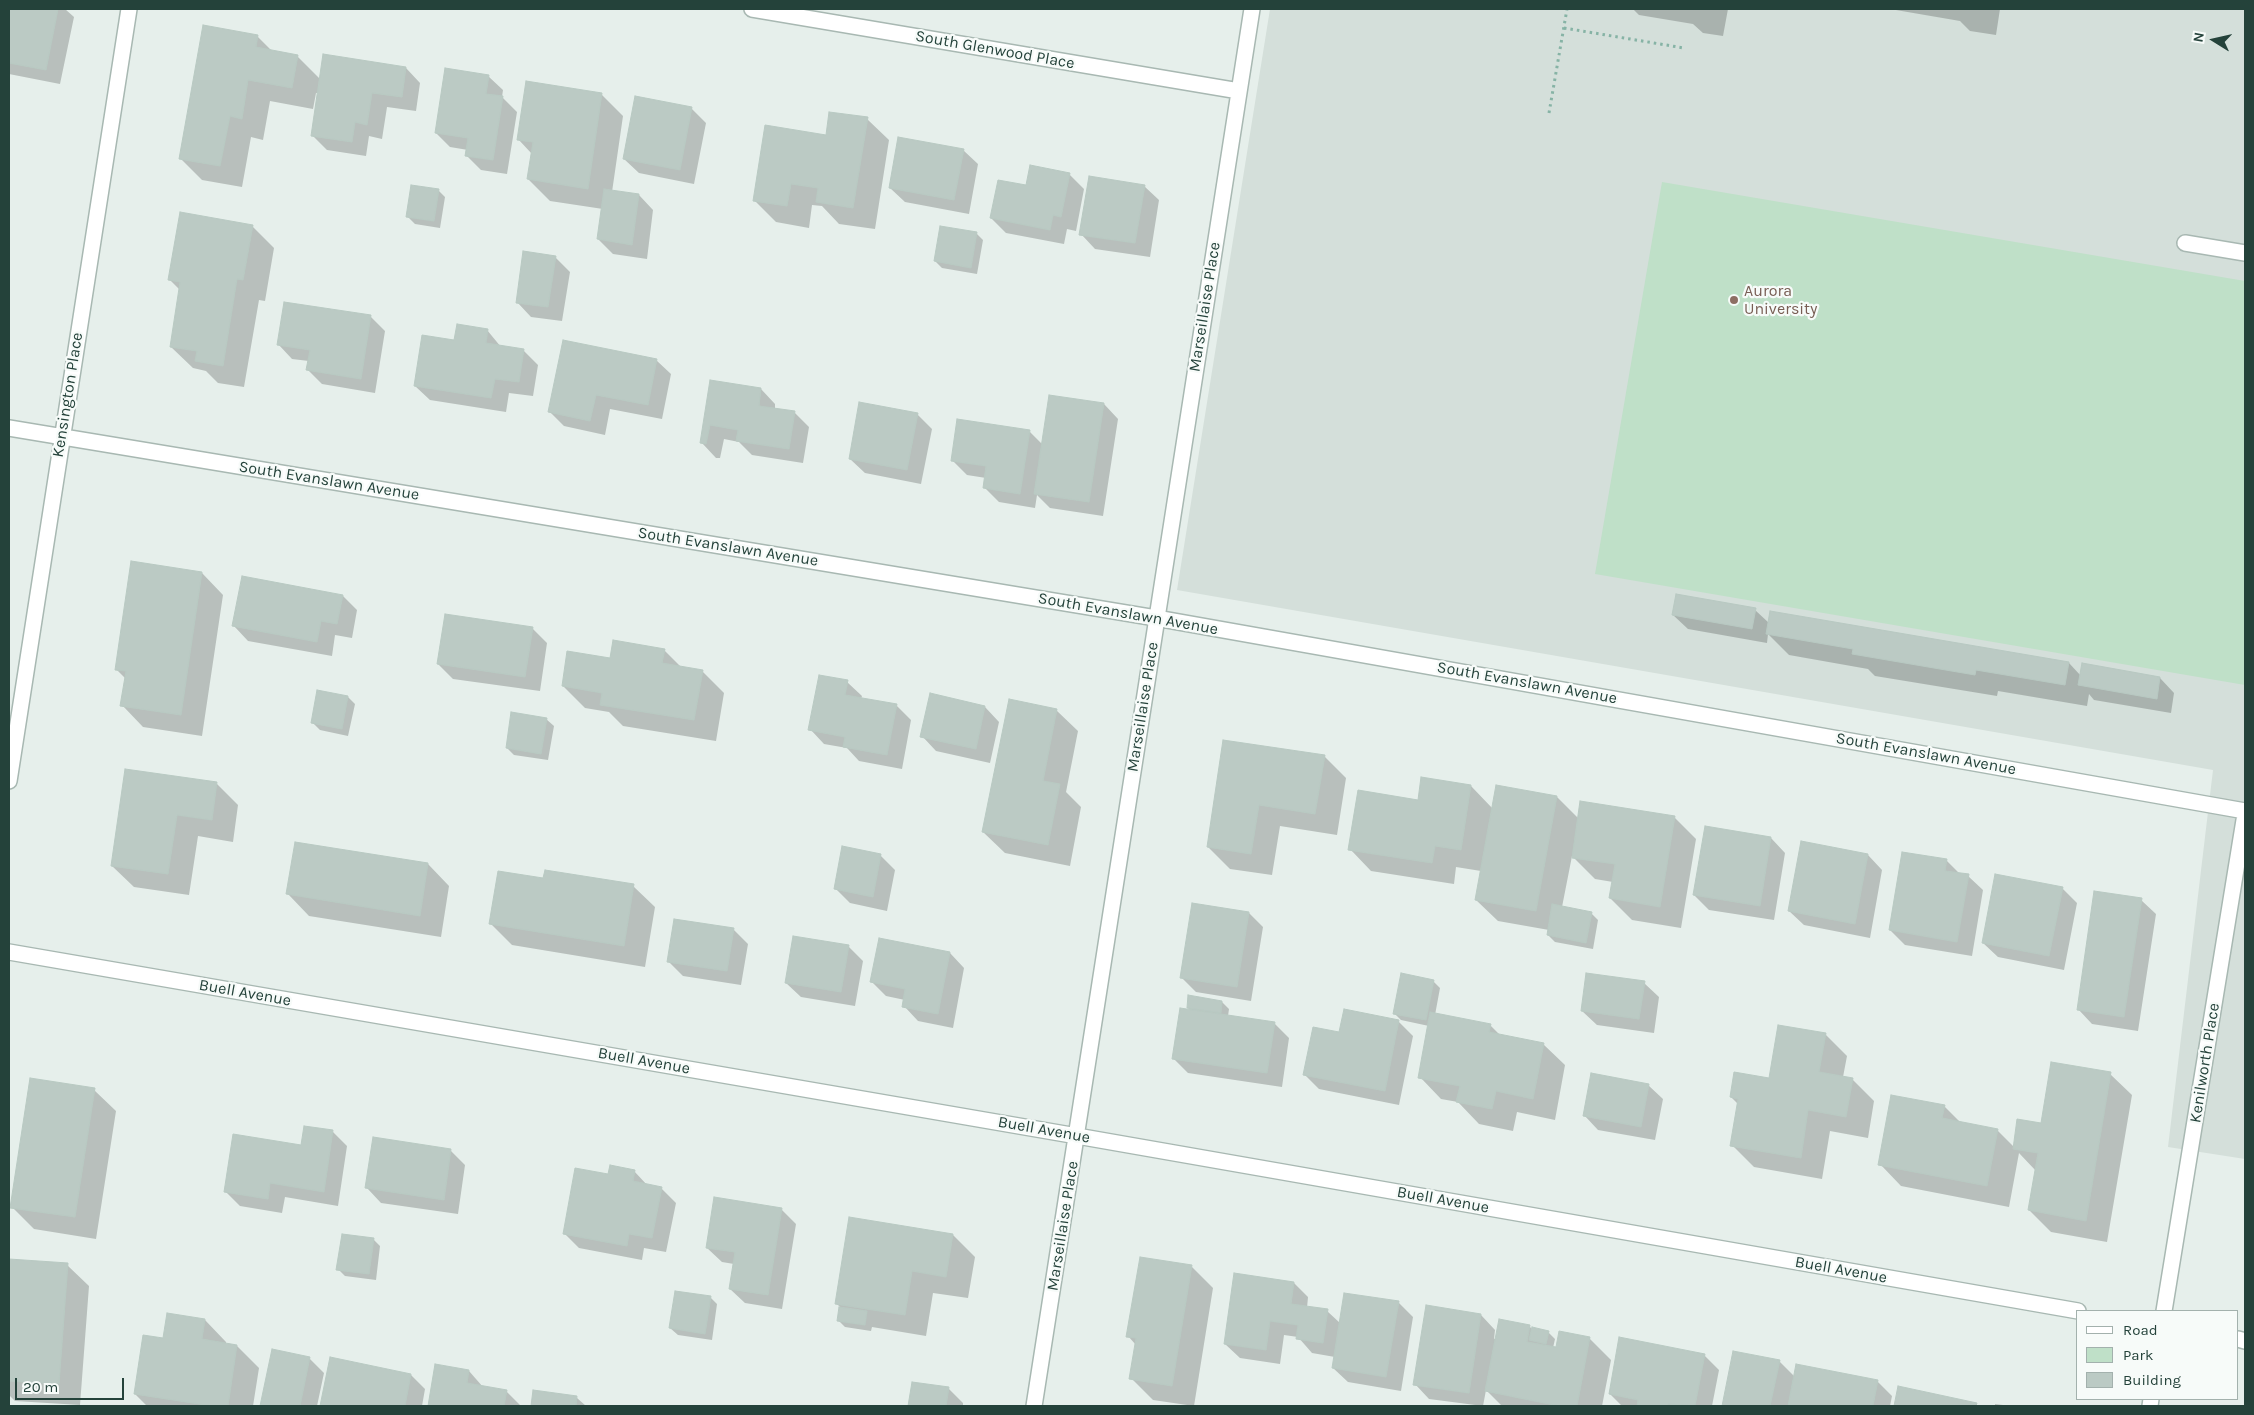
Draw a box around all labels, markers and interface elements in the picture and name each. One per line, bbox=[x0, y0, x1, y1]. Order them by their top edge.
north arrow bbox=[2189, 15, 2239, 65]
street label: South Glenwood Place bbox=[914, 27, 1076, 73]
text: N bbox=[2189, 31, 2208, 44]
street label: Marseillaise Place bbox=[1185, 241, 1225, 373]
place label: Aurora University bbox=[1744, 281, 1818, 319]
marker: Aurora University bbox=[1728, 294, 1740, 306]
street label: Kensington Place bbox=[49, 331, 87, 459]
street label: South Evanslawn Avenue bbox=[237, 457, 421, 505]
street label: South Evanslawn Avenue bbox=[636, 523, 820, 571]
street label: South Evanslawn Avenue bbox=[1036, 589, 1220, 639]
street label: Marseillaise Place bbox=[1123, 641, 1163, 773]
street label: South Evanslawn Avenue bbox=[1435, 658, 1619, 708]
street label: South Evanslawn Avenue bbox=[1834, 729, 2018, 779]
street label: Buell Avenue bbox=[197, 975, 293, 1011]
street label: Kenilworth Place bbox=[2186, 1002, 2224, 1124]
street label: Buell Avenue bbox=[596, 1043, 692, 1079]
street label: Buell Avenue bbox=[996, 1112, 1092, 1148]
street label: Marseillaise Place bbox=[1043, 1160, 1083, 1292]
street label: Buell Avenue bbox=[1395, 1182, 1491, 1218]
street label: Buell Avenue bbox=[1793, 1252, 1889, 1288]
legend bbox=[2076, 1310, 2239, 1400]
text: Road bbox=[2123, 1321, 2158, 1339]
text: Park bbox=[2123, 1346, 2153, 1364]
scale bar bbox=[18, 1368, 126, 1400]
text: Building bbox=[2123, 1371, 2181, 1389]
text: 20 m bbox=[23, 1378, 58, 1396]

